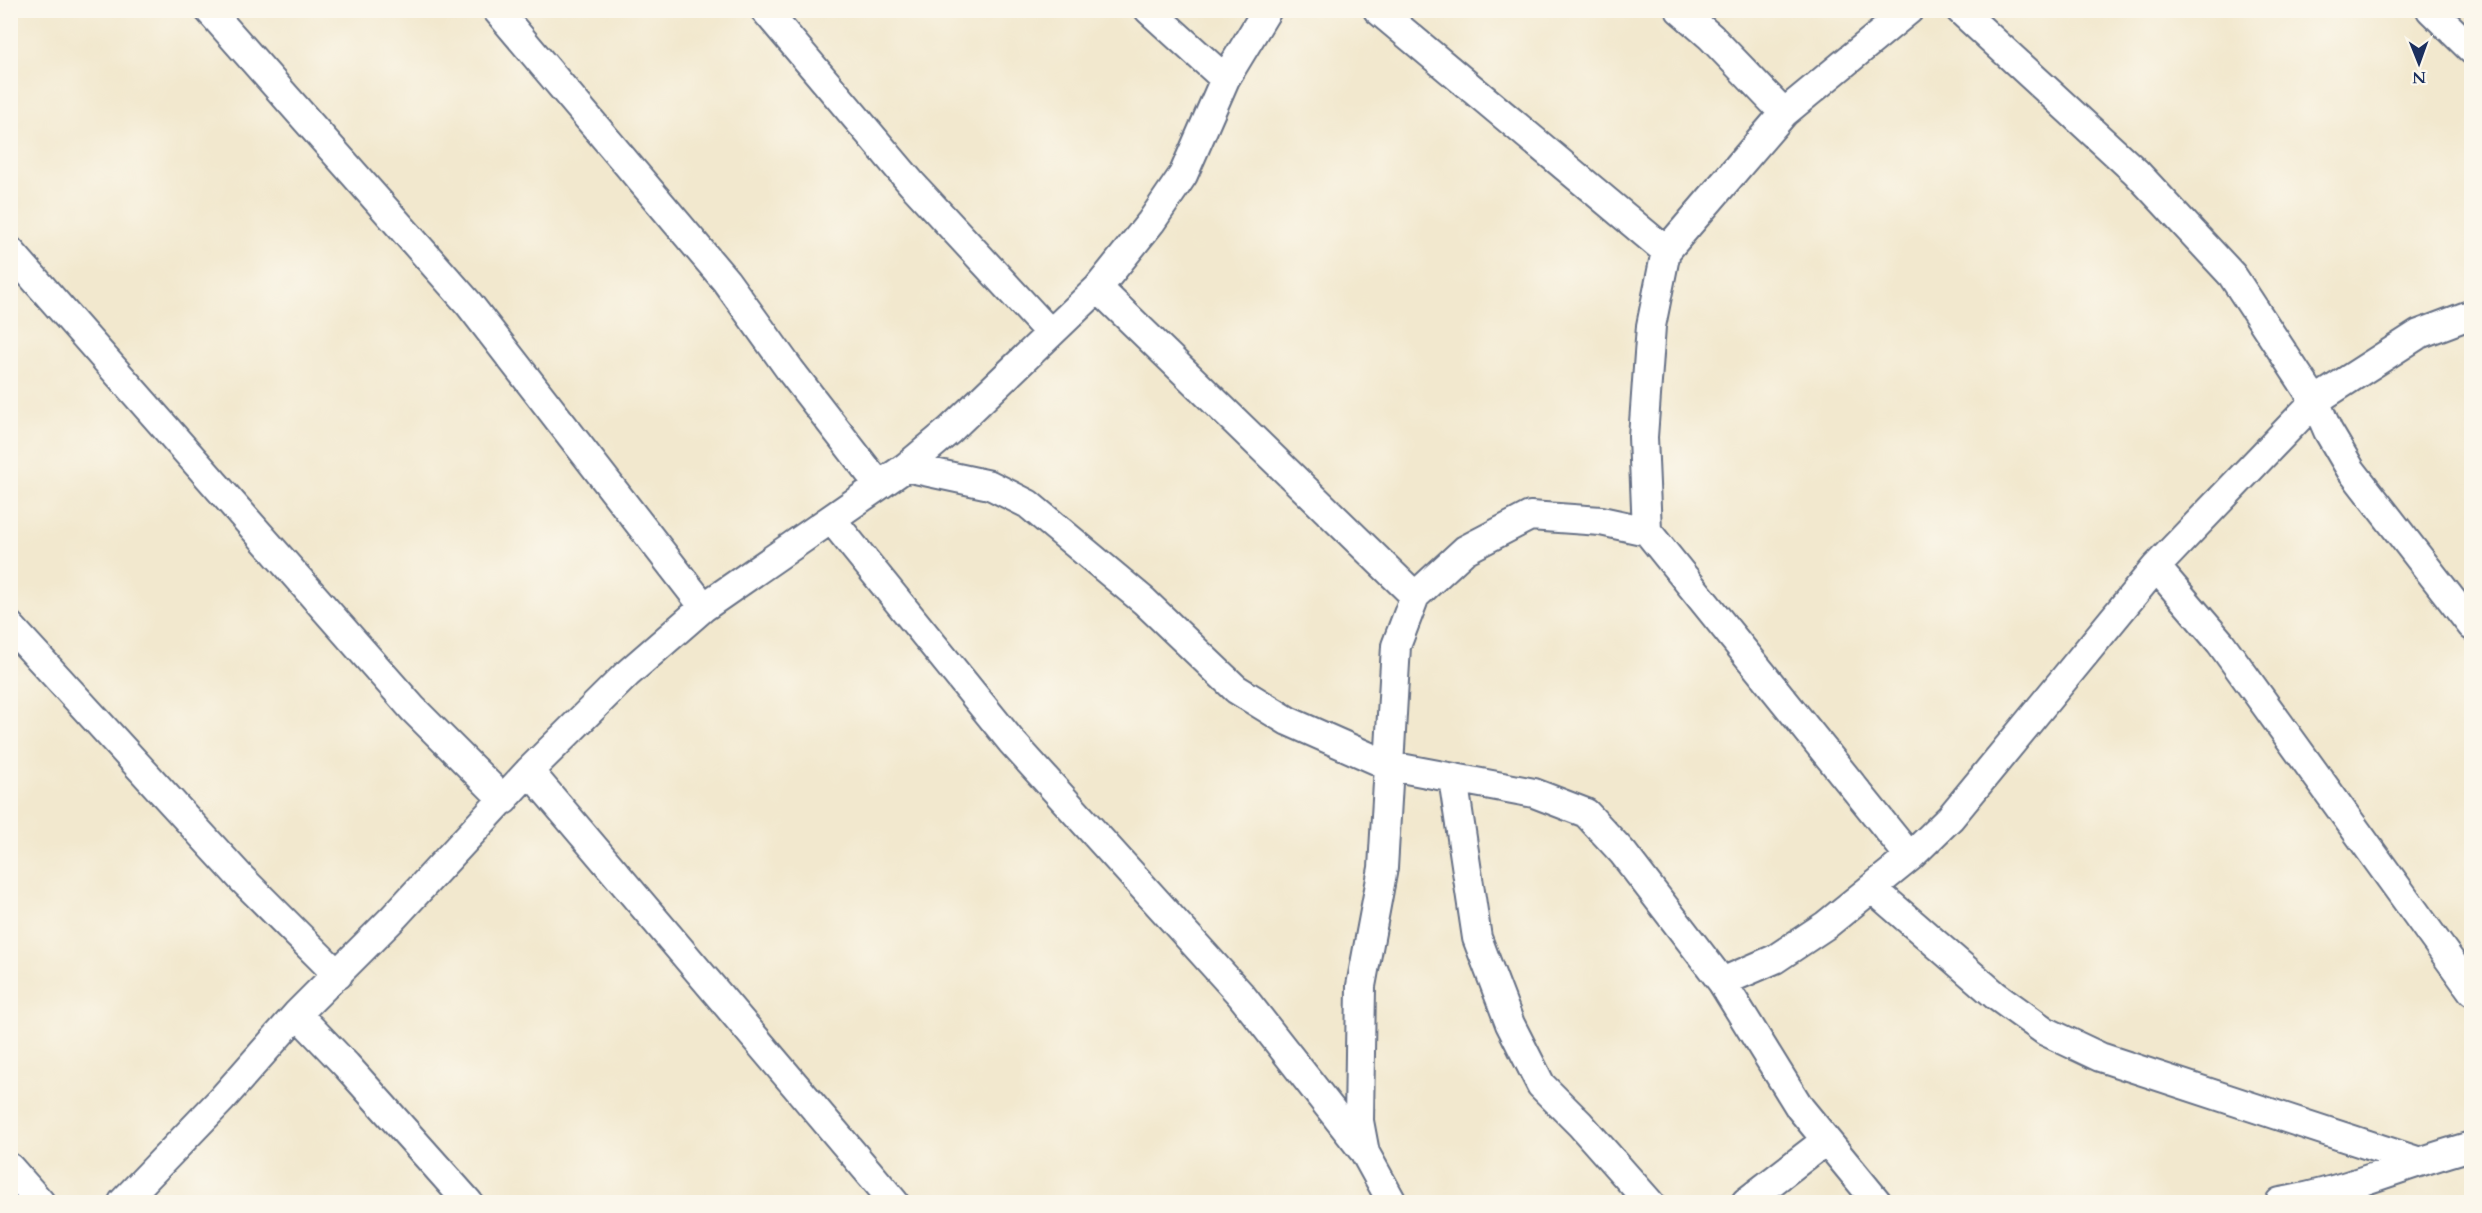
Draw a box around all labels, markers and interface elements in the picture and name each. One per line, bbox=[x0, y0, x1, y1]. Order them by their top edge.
north arrow bbox=[2389, 33, 2449, 93]
text: N bbox=[2412, 66, 2426, 88]

